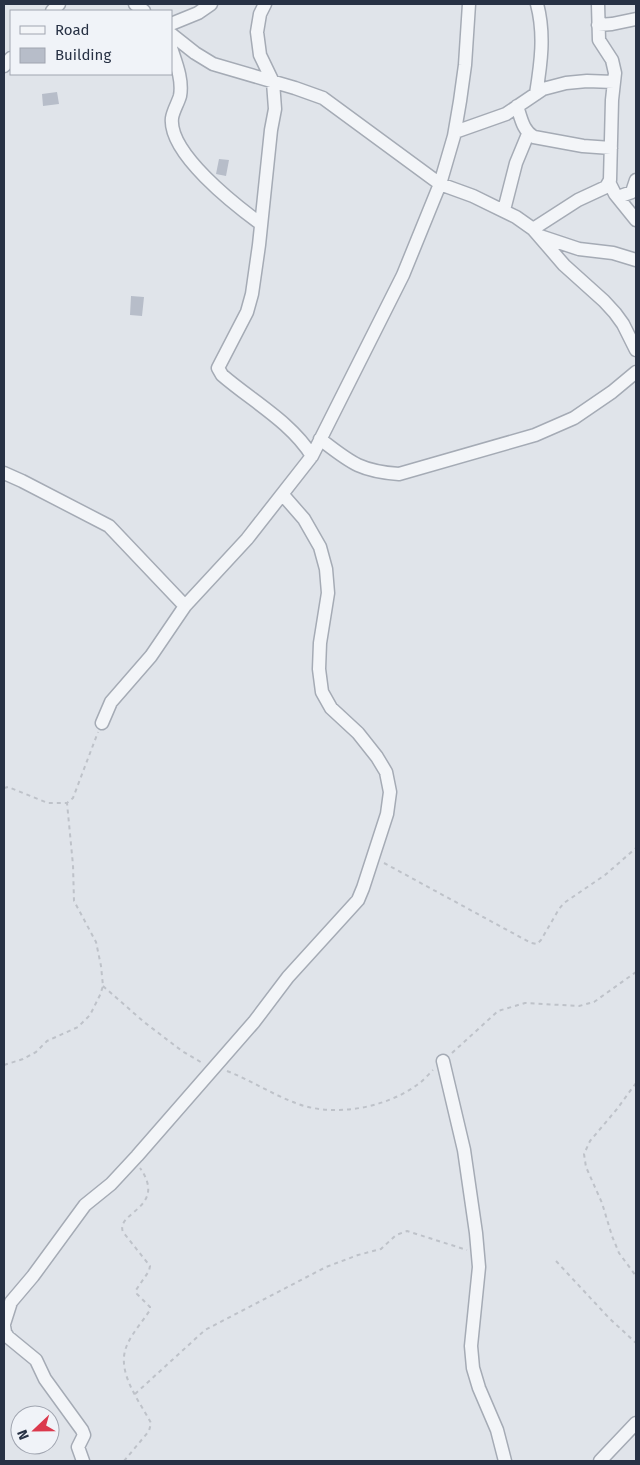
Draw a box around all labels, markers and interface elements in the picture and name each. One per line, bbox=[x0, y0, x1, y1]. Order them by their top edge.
legend bbox=[10, 10, 172, 75]
text: Road bbox=[55, 21, 90, 39]
text: Building bbox=[55, 46, 111, 64]
north arrow bbox=[10, 1405, 60, 1455]
text: N bbox=[14, 1427, 33, 1442]

